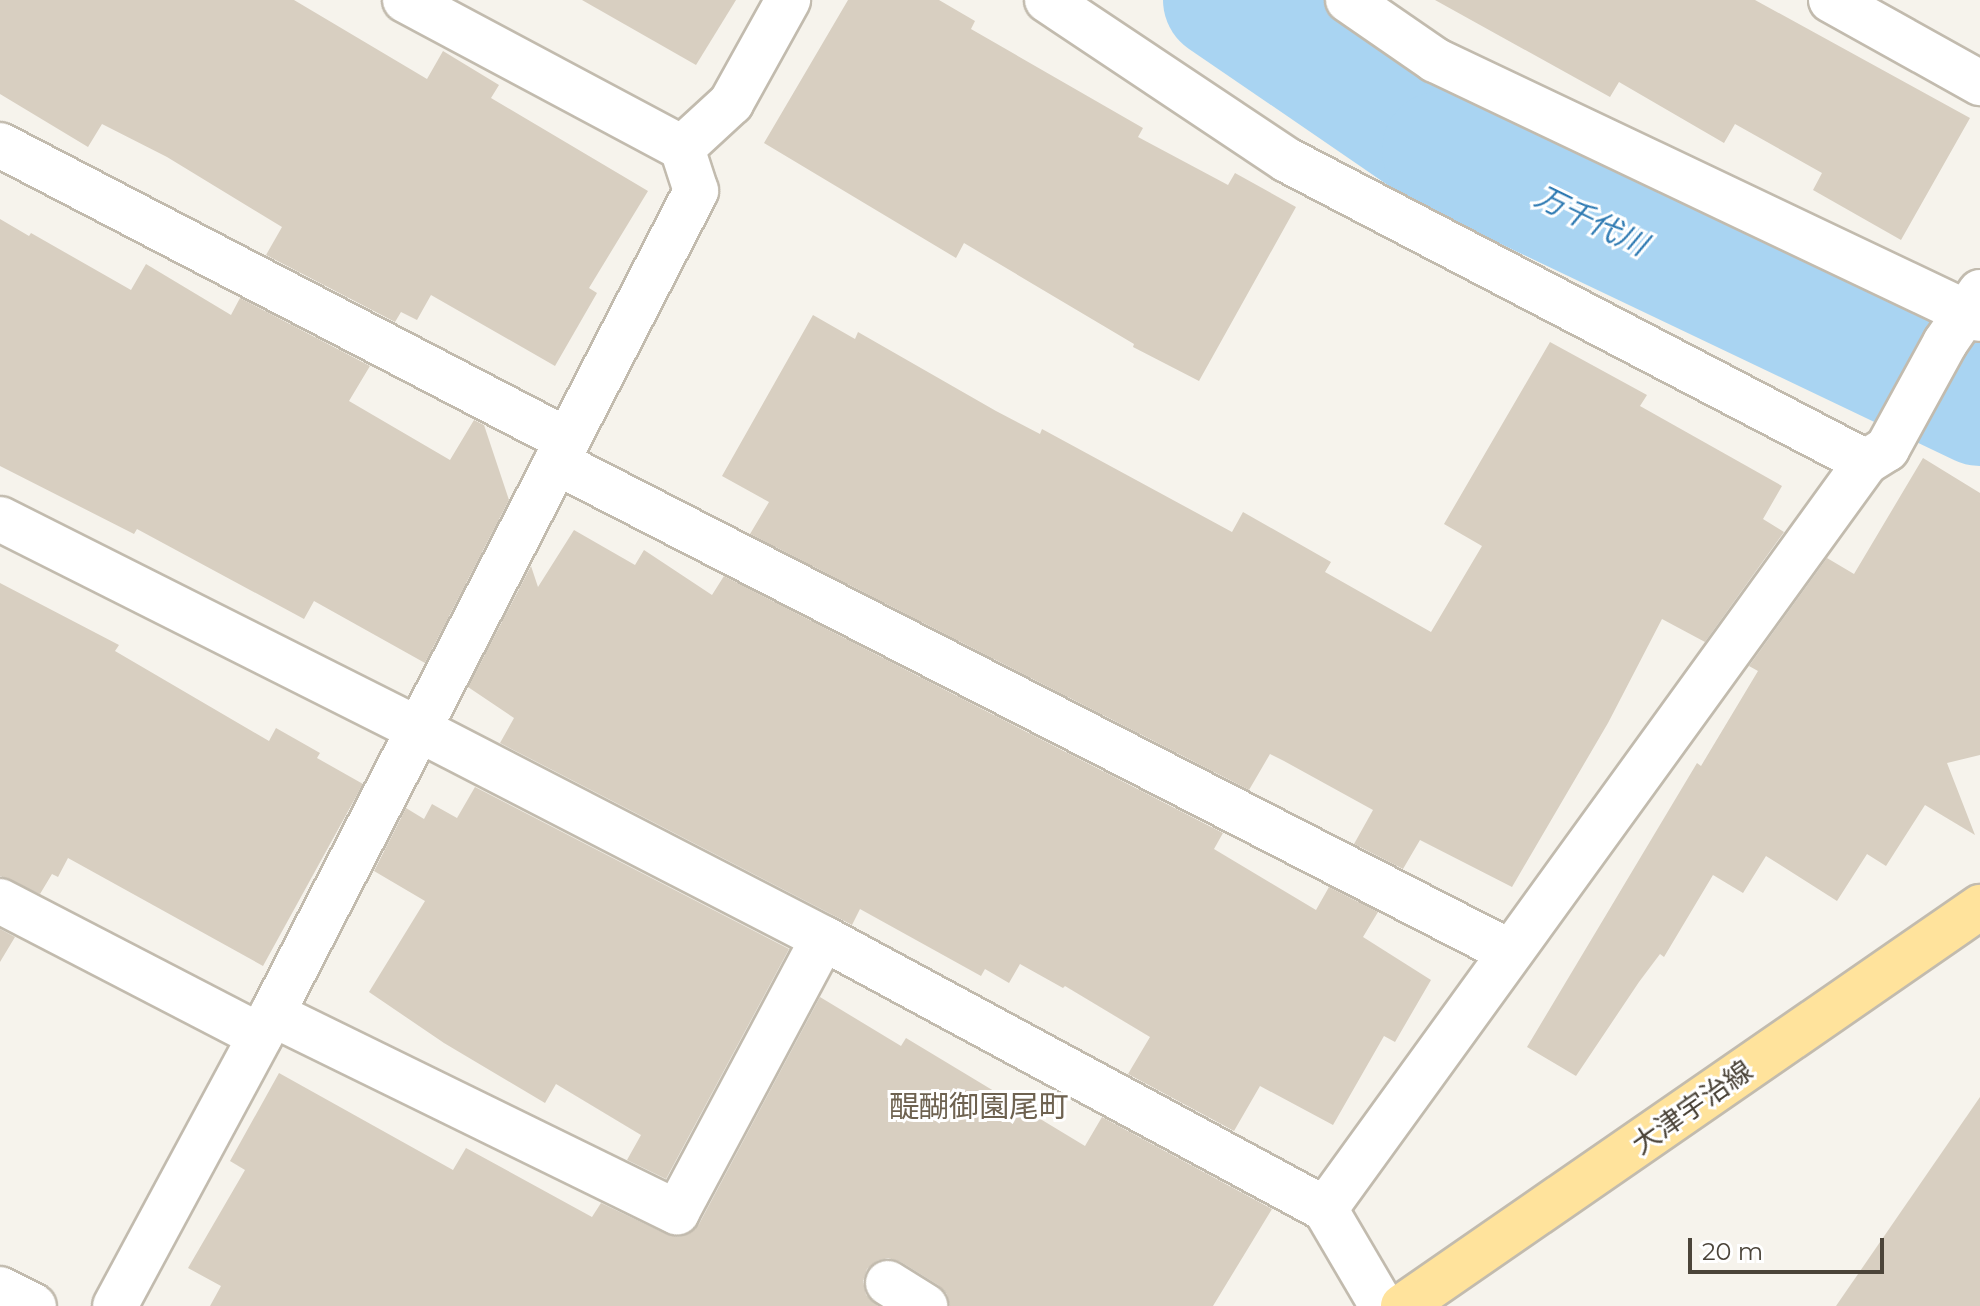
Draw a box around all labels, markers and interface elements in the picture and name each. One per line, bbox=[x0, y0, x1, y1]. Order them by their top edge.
water label: 万千代川 bbox=[1529, 179, 1653, 263]
street label: 大津宇治線 bbox=[1625, 1053, 1759, 1161]
district label: 醍醐御園尾町 bbox=[889, 1089, 1069, 1125]
scale bar bbox=[1692, 1222, 1888, 1272]
text: 20 m bbox=[1702, 1237, 1763, 1266]

